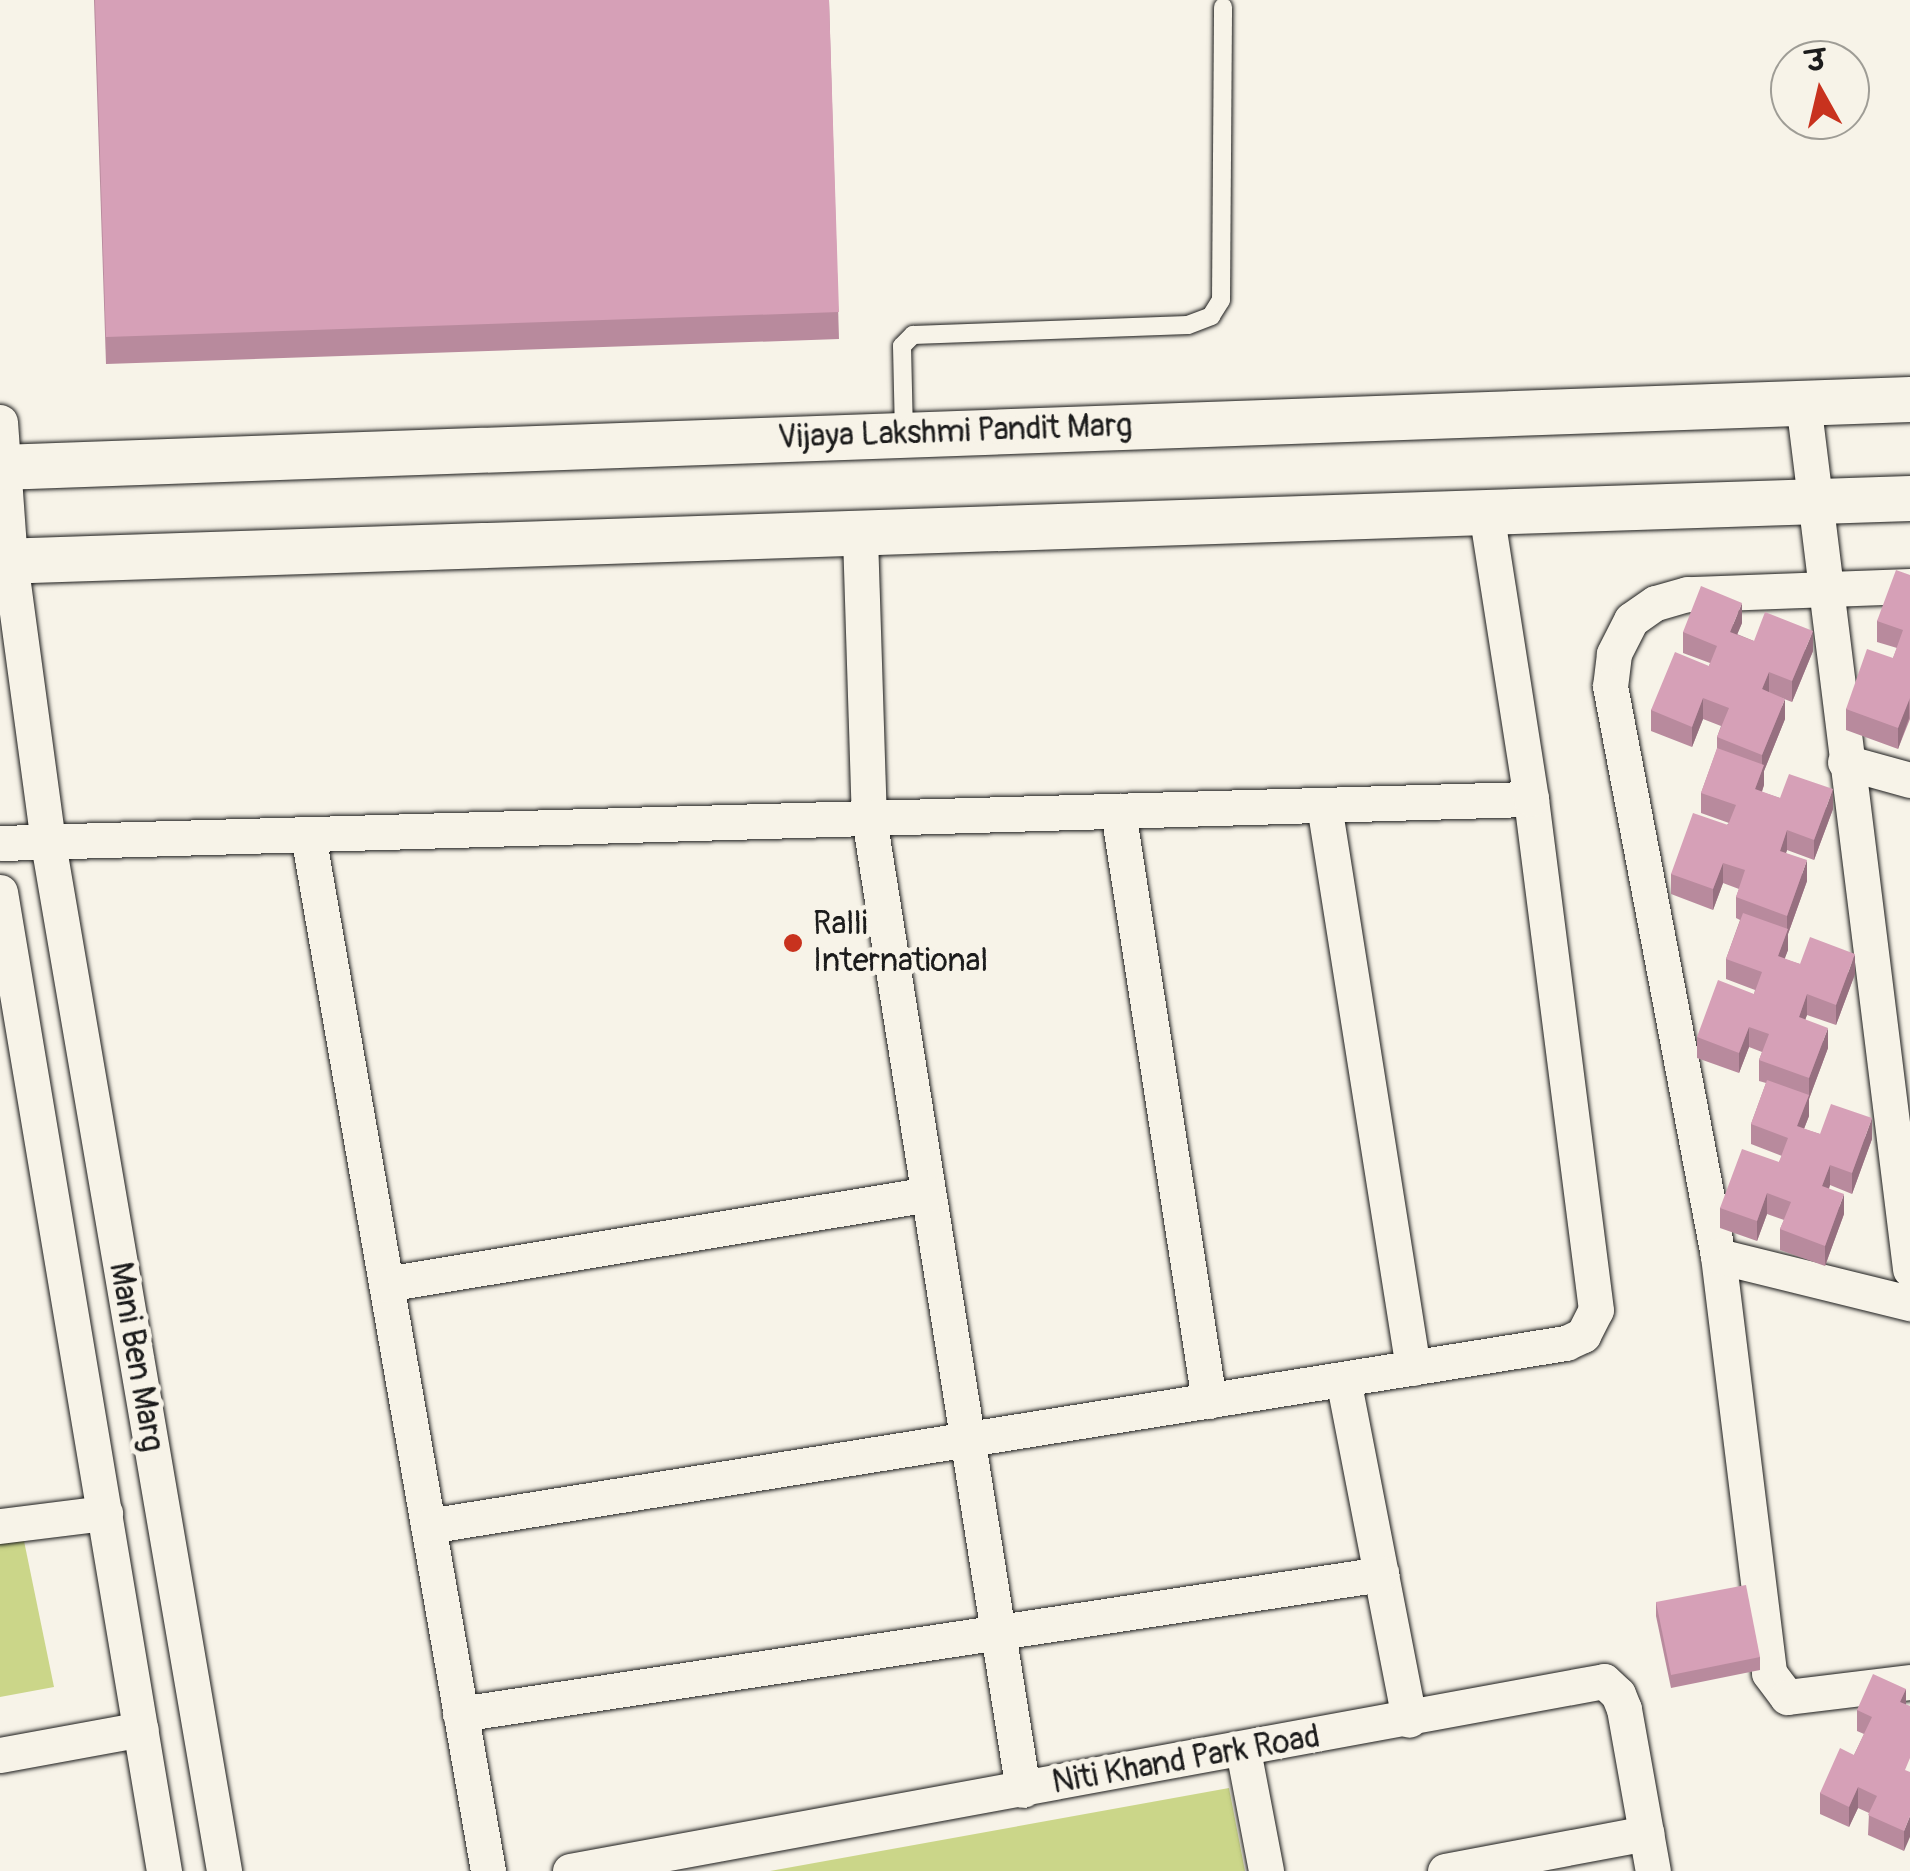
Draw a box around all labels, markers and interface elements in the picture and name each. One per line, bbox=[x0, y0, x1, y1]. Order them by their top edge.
north arrow bbox=[1770, 40, 1870, 140]
text: उ bbox=[1804, 43, 1828, 80]
street label: Vijaya Lakshmi Pandit Marg bbox=[777, 407, 1133, 457]
place label: Ralli International bbox=[813, 906, 988, 981]
marker: Ralli International bbox=[782, 932, 804, 954]
street label: Mani Ben Marg bbox=[100, 1259, 172, 1455]
street label: Niti Khand Park Road bbox=[1049, 1718, 1323, 1802]

